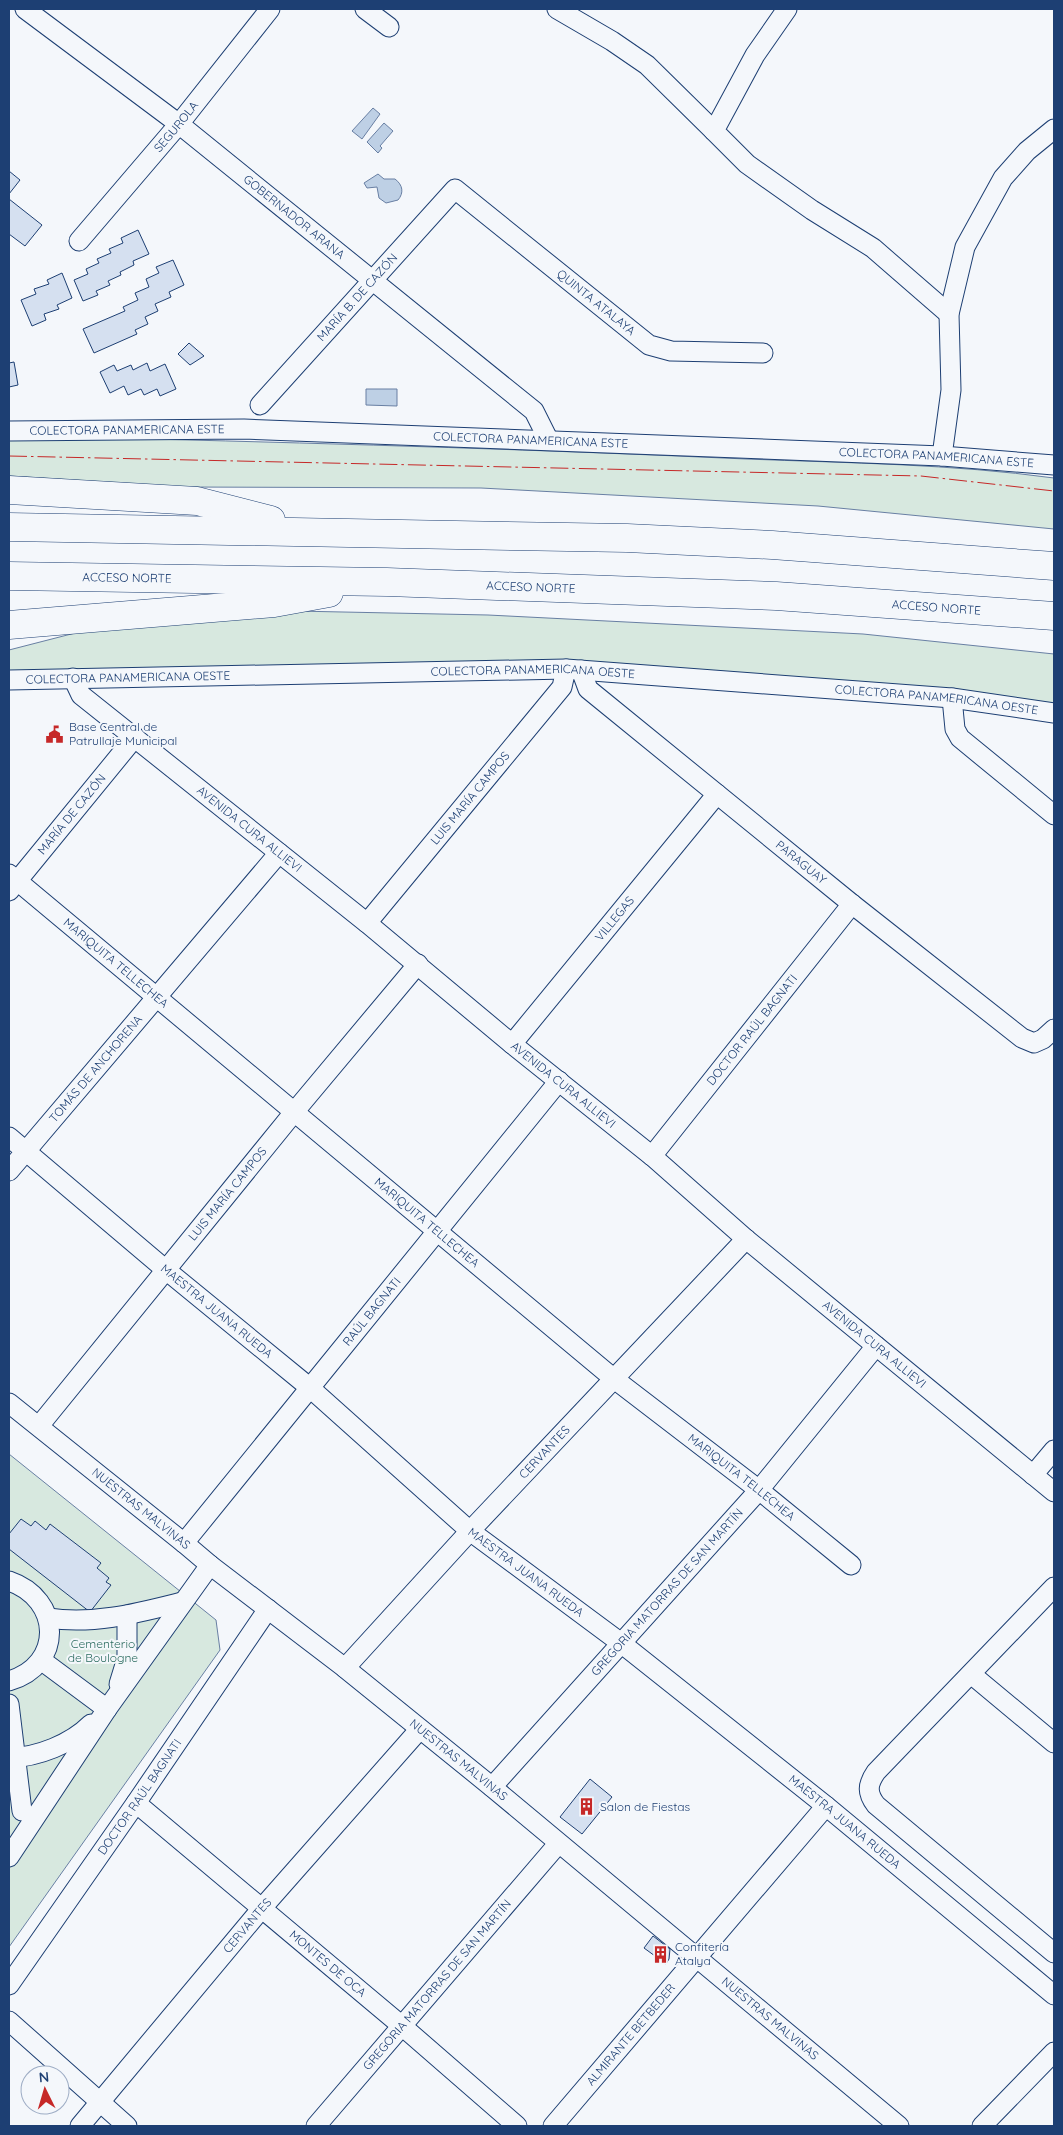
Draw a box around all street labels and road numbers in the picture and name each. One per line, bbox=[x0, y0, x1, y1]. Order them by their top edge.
street label: SEGUROLA bbox=[150, 98, 201, 155]
street label: GOBERNADOR ARANA bbox=[241, 171, 348, 262]
street label: MARÍA B. DE CAZÓN bbox=[313, 250, 400, 344]
street label: QUINTA ATALAYA bbox=[554, 266, 639, 338]
street label: COLECTORA PANAMERICANA ESTE bbox=[29, 421, 225, 438]
street label: COLECTORA PANAMERICANA ESTE bbox=[433, 428, 629, 451]
street label: COLECTORA PANAMERICANA ESTE bbox=[839, 444, 1035, 470]
street label: ACCESO NORTE bbox=[82, 569, 172, 586]
street label: ACCESO NORTE bbox=[486, 578, 576, 596]
street label: ACCESO NORTE bbox=[891, 596, 982, 618]
street label: COLECTORA PANAMERICANA OESTE bbox=[431, 661, 636, 681]
street label: COLECTORA PANAMERICANA OESTE bbox=[26, 668, 231, 687]
street label: COLECTORA PANAMERICANA OESTE bbox=[834, 681, 1039, 718]
street label: LUIS MARÍA CAMPOS bbox=[427, 748, 513, 847]
street label: MARÍA DE CAZÓN bbox=[34, 771, 109, 857]
street label: AVENIDA CURA ALLIEVI bbox=[194, 782, 305, 875]
street label: PARAGUAY bbox=[773, 837, 830, 887]
street label: VILLEGAS bbox=[592, 893, 637, 944]
street label: MARIQUITA TELLECHEA bbox=[61, 915, 172, 1011]
street label: DOCTOR RAÚL BAGNATI bbox=[703, 971, 800, 1088]
street label: TOMÁS DE ANCHORENA bbox=[46, 1012, 145, 1125]
street label: AVENIDA CURA ALLIEVI bbox=[508, 1038, 619, 1131]
street label: LUIS MARÍA CAMPOS bbox=[185, 1144, 270, 1243]
street label: MARIQUITA TELLECHEA bbox=[371, 1174, 483, 1270]
street label: MAESTRA JUANA RUEDA bbox=[158, 1261, 276, 1361]
street label: RAÚL BAGNATI bbox=[339, 1274, 404, 1349]
street label: AVENIDA CURA ALLIEVI bbox=[820, 1297, 929, 1391]
street label: CERVANTES bbox=[516, 1422, 573, 1481]
street label: MARIQUITA TELLECHEA bbox=[685, 1430, 799, 1524]
street label: NUESTRAS MALVINAS bbox=[89, 1464, 194, 1552]
street label: GREGORIA MATORRAS DE SAN MARTÍN bbox=[588, 1505, 746, 1679]
street label: MAESTRA JUANA RUEDA bbox=[465, 1524, 587, 1620]
street label: NUESTRAS MALVINAS bbox=[407, 1715, 511, 1804]
street label: DOCTOR RAÚL BAGNATI bbox=[94, 1736, 184, 1857]
street label: MAESTRA JUANA RUEDA bbox=[786, 1771, 904, 1872]
street label: CERVANTES bbox=[220, 1894, 275, 1956]
street label: GREGORIA MATORRAS DE SAN MARTÍN bbox=[359, 1896, 514, 2073]
street label: MONTES DE OCA bbox=[286, 1927, 370, 2000]
street label: NUESTRAS MALVINAS bbox=[719, 1974, 822, 2063]
street label: ALMIRANTE BETBEDER bbox=[583, 1980, 678, 2088]

